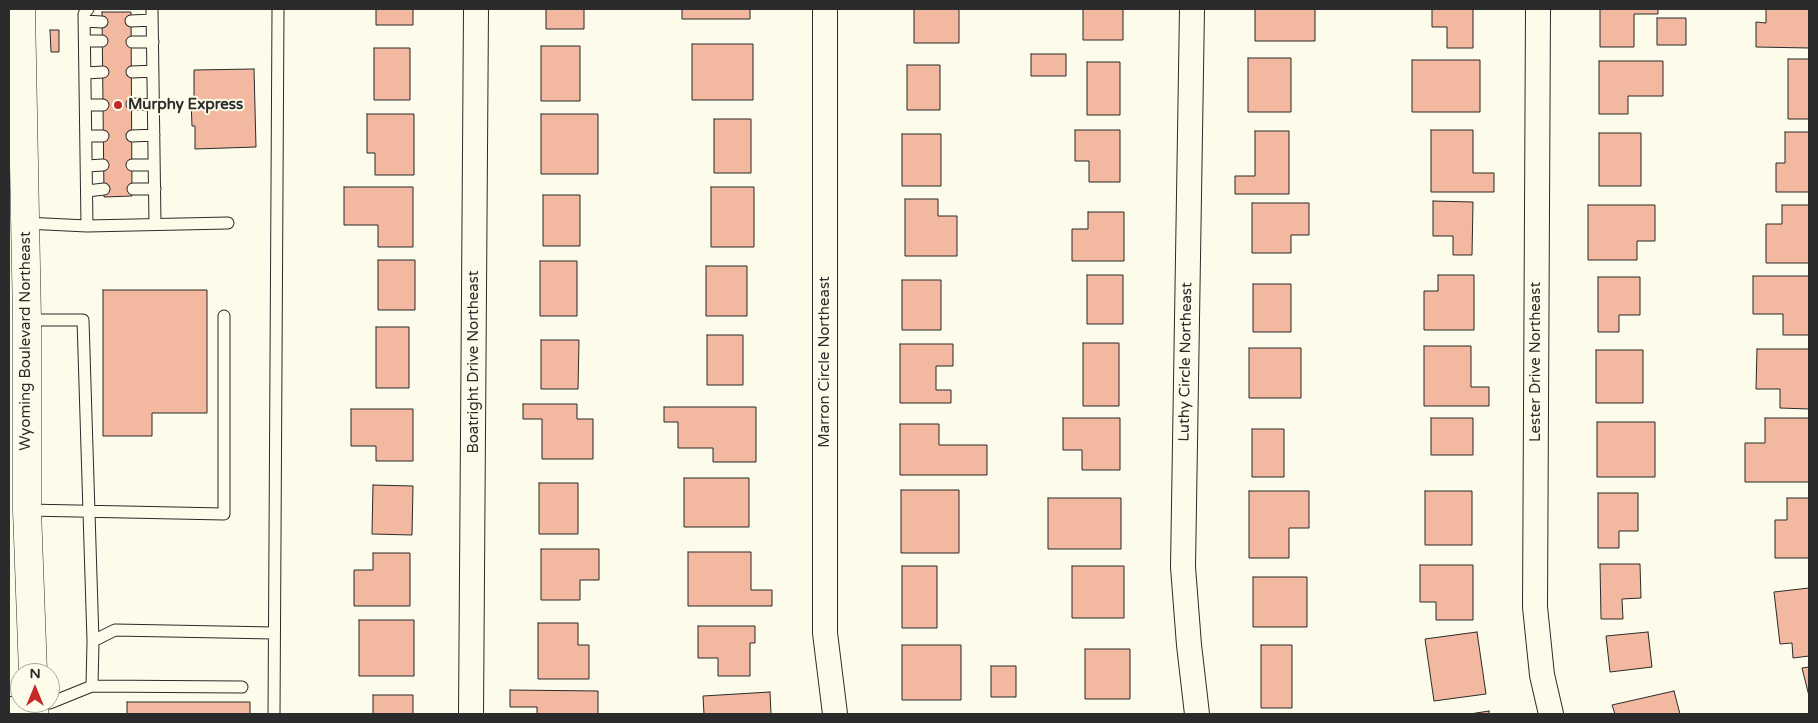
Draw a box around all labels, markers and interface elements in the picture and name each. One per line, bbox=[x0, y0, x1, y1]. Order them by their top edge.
place label: Murphy Express bbox=[128, 96, 243, 114]
marker: Murphy Express bbox=[112, 99, 124, 111]
street label: Wyoming Boulevard Northeast bbox=[17, 231, 35, 451]
street label: Boatright Drive Northeast bbox=[465, 270, 483, 454]
street label: Marron Circle Northeast bbox=[816, 276, 834, 448]
street label: Luthy Circle Northeast bbox=[1176, 282, 1196, 442]
street label: Lester Drive Northeast bbox=[1527, 282, 1545, 442]
north arrow bbox=[10, 663, 60, 713]
text: N bbox=[29, 665, 41, 682]

